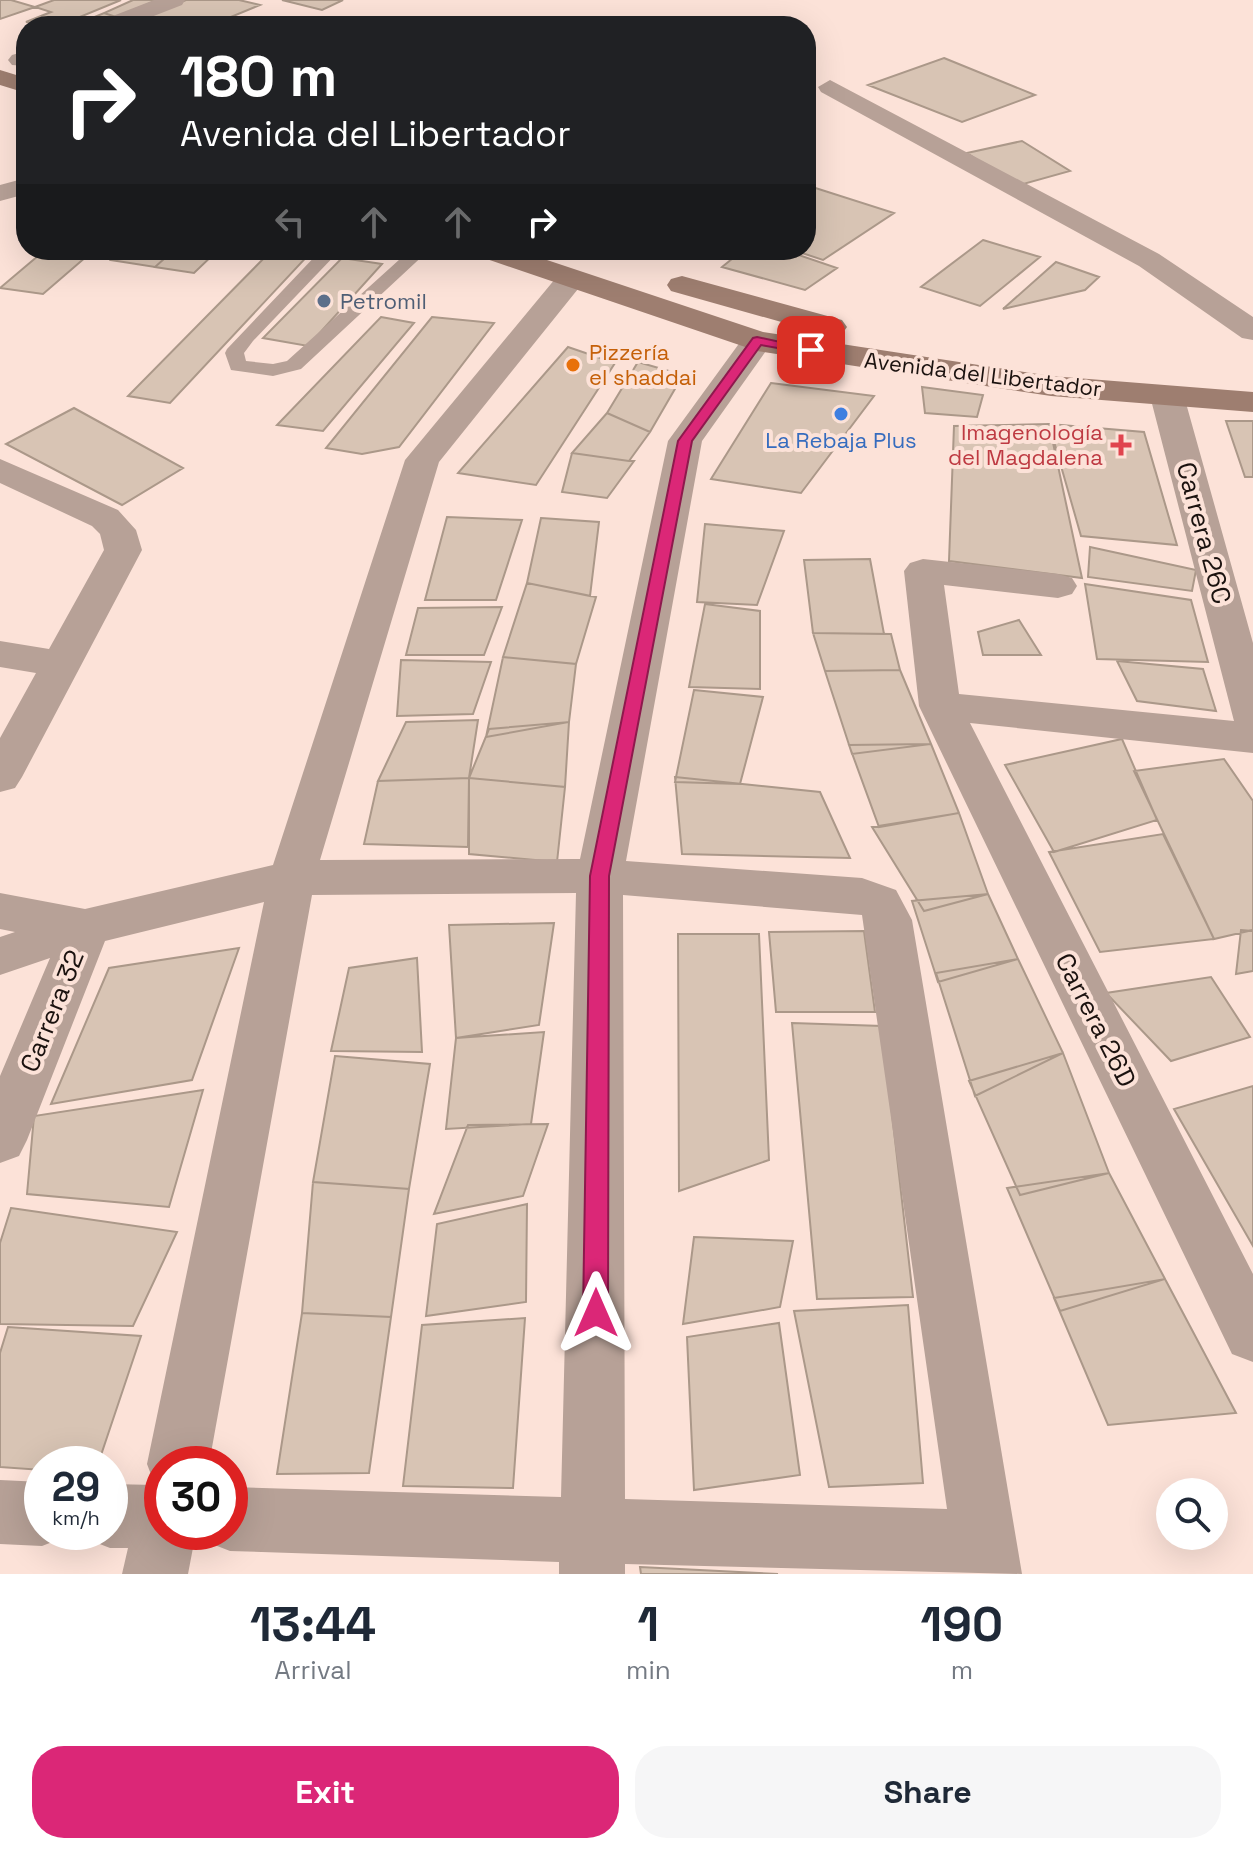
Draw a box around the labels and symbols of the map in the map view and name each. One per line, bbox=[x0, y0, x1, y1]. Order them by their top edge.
place label: Petromil bbox=[340, 287, 427, 315]
marker: Petromil bbox=[315, 292, 333, 310]
pin bbox=[777, 316, 845, 384]
place label: Pizzería el shaddai bbox=[589, 338, 697, 391]
street label: Avenida del Libertador bbox=[863, 346, 1103, 402]
marker: Pizzería el shaddai bbox=[564, 356, 582, 374]
marker: La Rebaja Plus bbox=[832, 405, 850, 423]
place label: Imagenología del Magdalena bbox=[948, 418, 1103, 471]
place label: La Rebaja Plus bbox=[765, 426, 917, 454]
marker: Imagenología del Magdalena bbox=[1110, 434, 1132, 456]
street label: Carrera 26C bbox=[1169, 458, 1239, 608]
street label: Carrera 32 bbox=[12, 945, 92, 1077]
street label: Carrera 26D bbox=[1048, 947, 1144, 1093]
position arrow bbox=[554, 1271, 638, 1355]
speed limit sign: 30 bbox=[144, 1446, 248, 1550]

